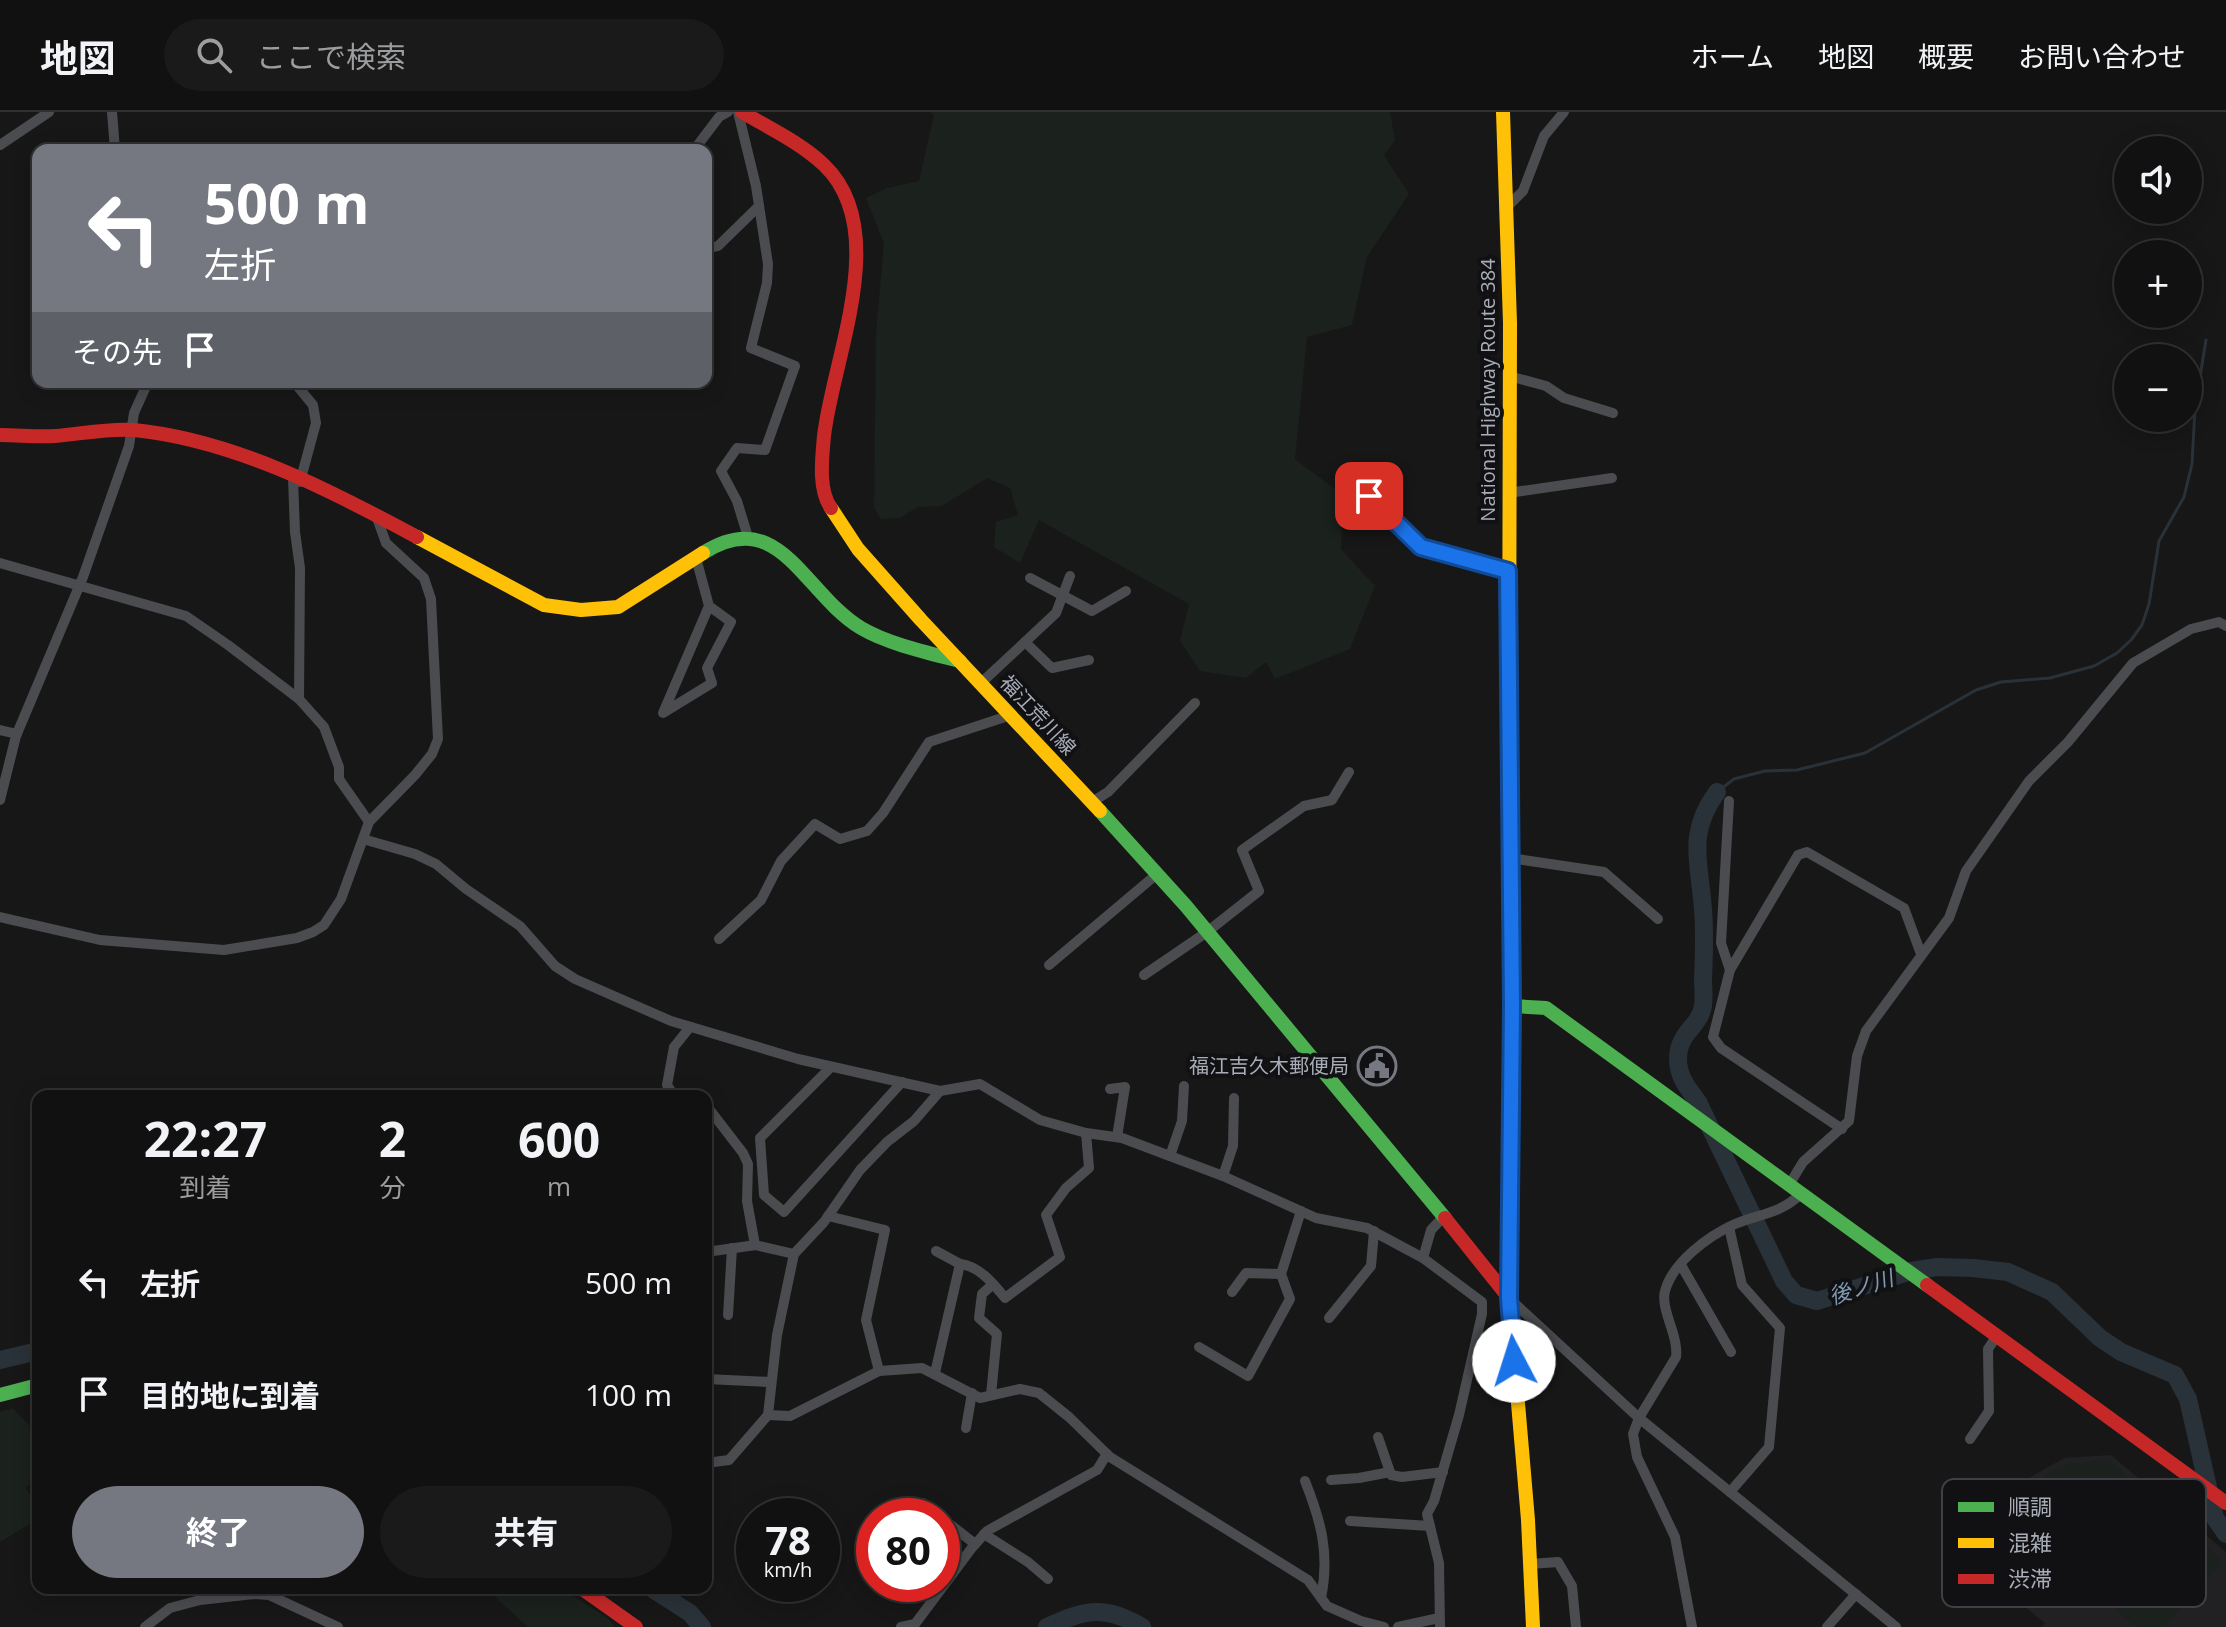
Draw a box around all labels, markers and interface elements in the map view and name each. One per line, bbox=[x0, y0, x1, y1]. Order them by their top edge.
search box bbox=[164, 19, 724, 91]
text: 地図 bbox=[40, 31, 116, 83]
icon: search bbox=[192, 33, 236, 77]
text: ここで検索 bbox=[256, 36, 406, 77]
text: ホーム bbox=[1691, 37, 1774, 75]
text: 地図 bbox=[1818, 37, 1874, 75]
text: 概要 bbox=[1918, 37, 1974, 75]
text: お問い合わせ bbox=[2018, 37, 2186, 75]
map controls bbox=[2114, 136, 2202, 432]
button: sound bbox=[2114, 136, 2202, 224]
text: 500 m bbox=[204, 164, 370, 240]
icon: left bbox=[72, 176, 176, 280]
text: 左折 bbox=[204, 240, 276, 289]
button: + bbox=[2114, 240, 2202, 328]
street label: National Highway Route 384 bbox=[1474, 258, 1501, 522]
icon: arrive bbox=[178, 328, 222, 372]
text: その先 bbox=[72, 331, 162, 372]
button: − bbox=[2114, 344, 2202, 432]
pin bbox=[1335, 462, 1403, 530]
icon: arrive bbox=[1347, 474, 1391, 518]
street label: 福江荒川線 bbox=[994, 669, 1082, 760]
public building icon: 福江吉久木郵便局 bbox=[1356, 1045, 1398, 1087]
place label: 福江吉久木郵便局 bbox=[1189, 1052, 1349, 1079]
text: 22:27 bbox=[144, 1106, 267, 1171]
text: 2 bbox=[379, 1106, 406, 1171]
text: 600 bbox=[518, 1107, 600, 1172]
text: m bbox=[547, 1168, 571, 1204]
text: 到着 bbox=[179, 1169, 231, 1205]
text: 分 bbox=[380, 1169, 406, 1205]
icon: left bbox=[72, 1260, 116, 1304]
water label: 後ノ川 bbox=[1825, 1261, 1899, 1311]
text: 500 m bbox=[585, 1262, 672, 1303]
text: 左折 bbox=[140, 1263, 200, 1304]
position arrow bbox=[1472, 1319, 1556, 1403]
icon: arrive bbox=[72, 1372, 116, 1416]
text: 100 m bbox=[585, 1374, 672, 1415]
text: 目的地に到着 bbox=[140, 1375, 320, 1416]
legend bbox=[1942, 1479, 2206, 1607]
button: 終了 bbox=[72, 1486, 364, 1578]
button: 共有 bbox=[380, 1486, 672, 1578]
text: 順調 bbox=[2008, 1491, 2052, 1521]
speed limit sign: 80 bbox=[856, 1498, 960, 1602]
text: 78 bbox=[765, 1512, 811, 1567]
text: 混雑 bbox=[2008, 1527, 2052, 1557]
text: km/h bbox=[764, 1556, 812, 1583]
text: 渋滞 bbox=[2008, 1563, 2052, 1593]

